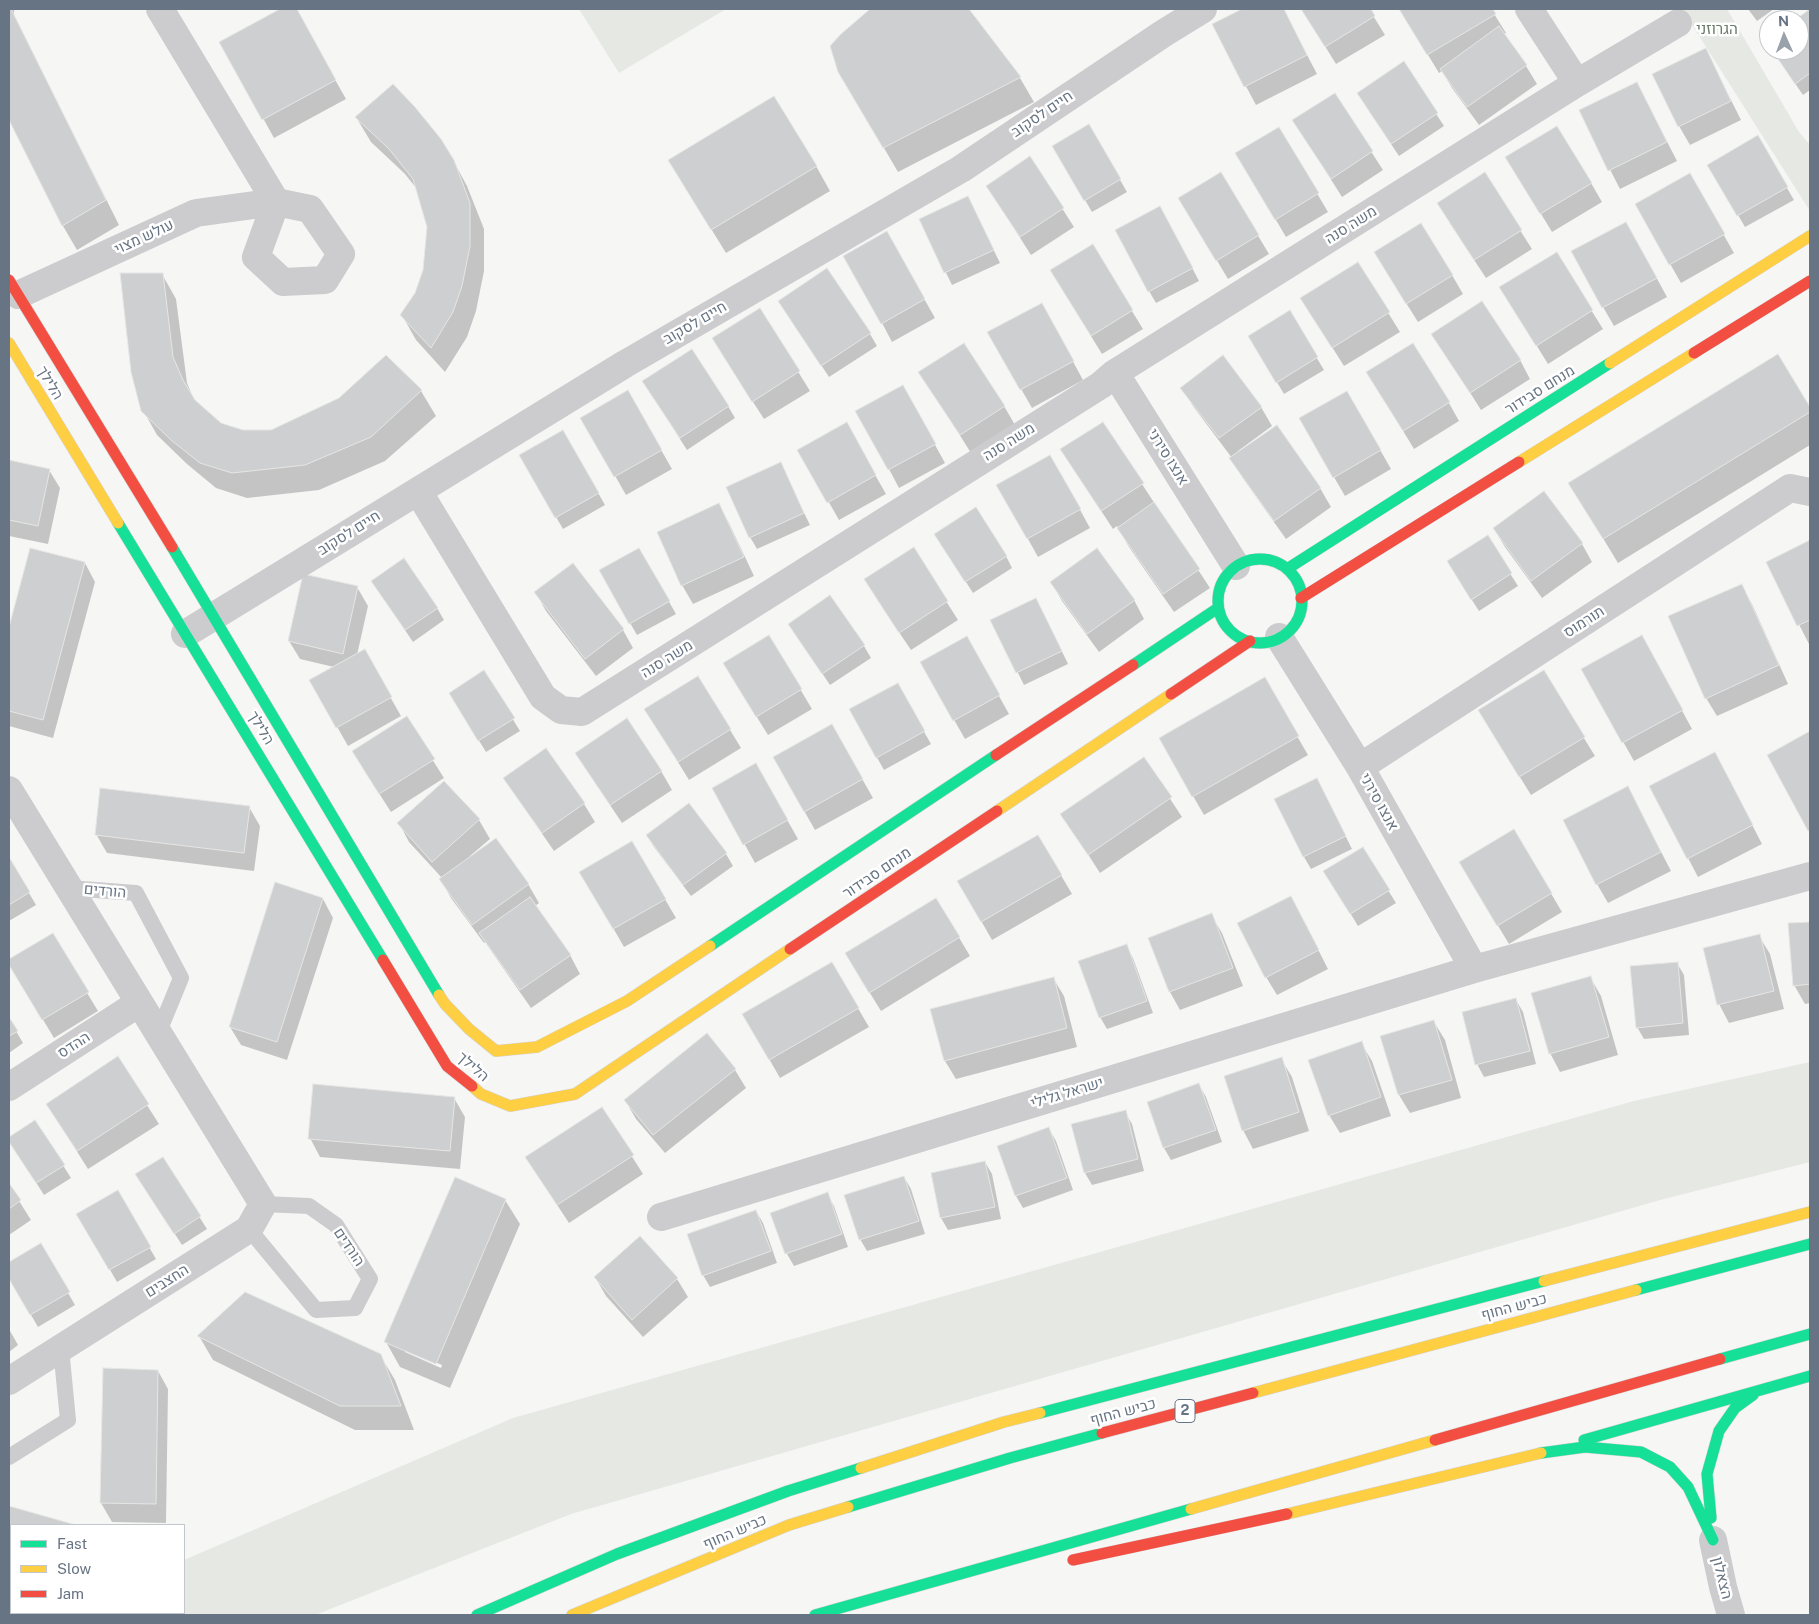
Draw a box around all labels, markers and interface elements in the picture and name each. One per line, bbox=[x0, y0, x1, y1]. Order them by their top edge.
north arrow bbox=[1759, 10, 1809, 60]
text: N bbox=[1778, 13, 1789, 29]
park label: הגרוזני bbox=[1696, 20, 1738, 38]
street label: חיים לסקוב bbox=[1008, 87, 1076, 141]
street label: משה סנה bbox=[1322, 202, 1380, 248]
street label: עולש מצוי bbox=[112, 216, 176, 258]
street label: חיים לסקוב bbox=[660, 298, 730, 348]
street label: מנחם סבידור bbox=[1502, 361, 1578, 419]
street label: הלילך bbox=[33, 363, 67, 403]
street label: משה סנה bbox=[980, 419, 1038, 465]
street label: אנצו סירני bbox=[1144, 426, 1192, 488]
street label: חיים לסקוב bbox=[314, 507, 384, 559]
street label: תורמוס bbox=[1560, 602, 1608, 642]
street label: משה סנה bbox=[638, 636, 696, 682]
street label: הלילך bbox=[244, 708, 278, 748]
street label: אנצו סירני bbox=[1356, 770, 1402, 834]
street label: מנחם סבידור bbox=[839, 844, 915, 902]
street label: הורדים bbox=[83, 880, 127, 902]
street label: ההדס bbox=[54, 1028, 94, 1062]
street label: הלילך bbox=[453, 1048, 493, 1086]
street label: ישראל גלילי bbox=[1028, 1073, 1106, 1113]
street label: הורדים bbox=[330, 1224, 368, 1270]
street label: החצבים bbox=[142, 1261, 192, 1301]
street label: כביש החוף bbox=[1479, 1290, 1549, 1324]
street label: כביש החוף bbox=[1088, 1395, 1158, 1429]
road number: 2 bbox=[1175, 1400, 1195, 1422]
street label: כביש החוף bbox=[701, 1511, 769, 1553]
legend bbox=[10, 1524, 185, 1614]
text: Fast bbox=[57, 1535, 87, 1552]
street label: הצאלון bbox=[1708, 1555, 1736, 1601]
text: Slow bbox=[57, 1560, 91, 1577]
text: Jam bbox=[57, 1585, 84, 1602]

